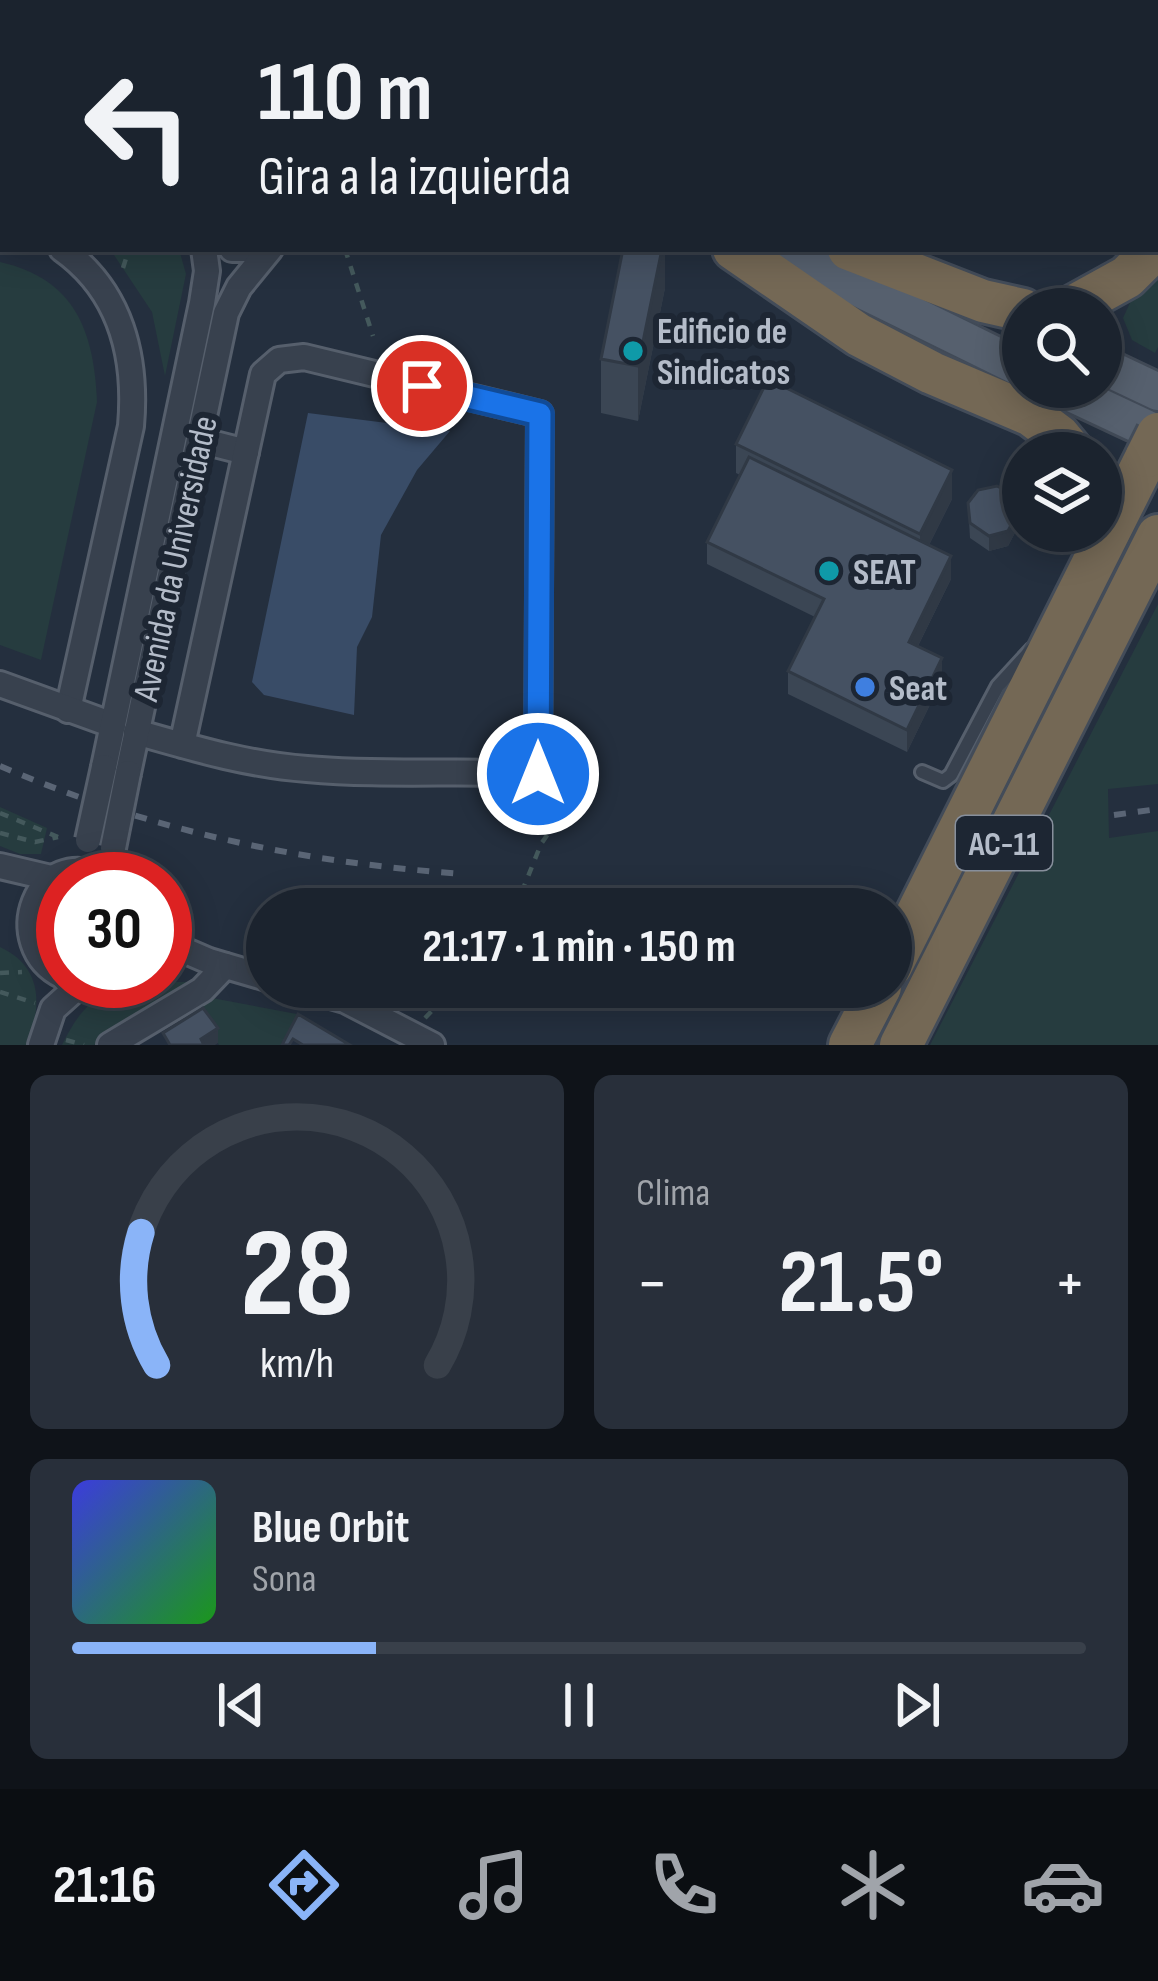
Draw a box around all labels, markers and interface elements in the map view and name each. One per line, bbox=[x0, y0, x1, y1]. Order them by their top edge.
text: 110 m bbox=[258, 43, 433, 144]
icon: left bbox=[60, 48, 216, 204]
text: Gira a la izquierda bbox=[258, 145, 571, 210]
map controls bbox=[1002, 288, 1122, 552]
button: search bbox=[1002, 288, 1122, 408]
place label: Edificio de Sindicatos bbox=[657, 311, 790, 395]
pin bbox=[371, 335, 473, 437]
marker: Edificio de Sindicatos bbox=[620, 338, 646, 364]
icon: arrive bbox=[389, 353, 455, 419]
street label: Avenida da Universidade bbox=[125, 412, 228, 706]
button: layers bbox=[1002, 432, 1122, 552]
place label: SEAT bbox=[853, 552, 916, 595]
marker: SEAT bbox=[816, 558, 842, 584]
place label: Seat bbox=[889, 668, 947, 711]
marker: Seat bbox=[852, 674, 878, 700]
position arrow bbox=[475, 711, 601, 837]
road number: AC-11 bbox=[956, 816, 1052, 870]
speed limit sign: 30 bbox=[36, 852, 192, 1008]
text: 21:17 · 1 min · 150 m bbox=[422, 920, 736, 975]
text: Clima bbox=[636, 1170, 710, 1217]
text: 28 bbox=[240, 1202, 354, 1351]
text: 21.5° bbox=[778, 1230, 944, 1338]
text: − bbox=[636, 1245, 668, 1324]
text: + bbox=[1054, 1245, 1086, 1324]
text: km/h bbox=[260, 1338, 334, 1390]
text: Blue Orbit bbox=[252, 1501, 409, 1556]
text: Sona bbox=[252, 1556, 317, 1603]
icon: previous bbox=[208, 1672, 274, 1738]
icon: pause bbox=[546, 1672, 612, 1738]
icon: next bbox=[884, 1672, 950, 1738]
icon: directions bbox=[262, 1843, 346, 1927]
icon: music bbox=[452, 1843, 536, 1927]
icon: phone bbox=[642, 1843, 726, 1927]
icon: climate bbox=[831, 1843, 915, 1927]
icon: car bbox=[1021, 1843, 1105, 1927]
text: 21:16 bbox=[53, 1853, 156, 1918]

